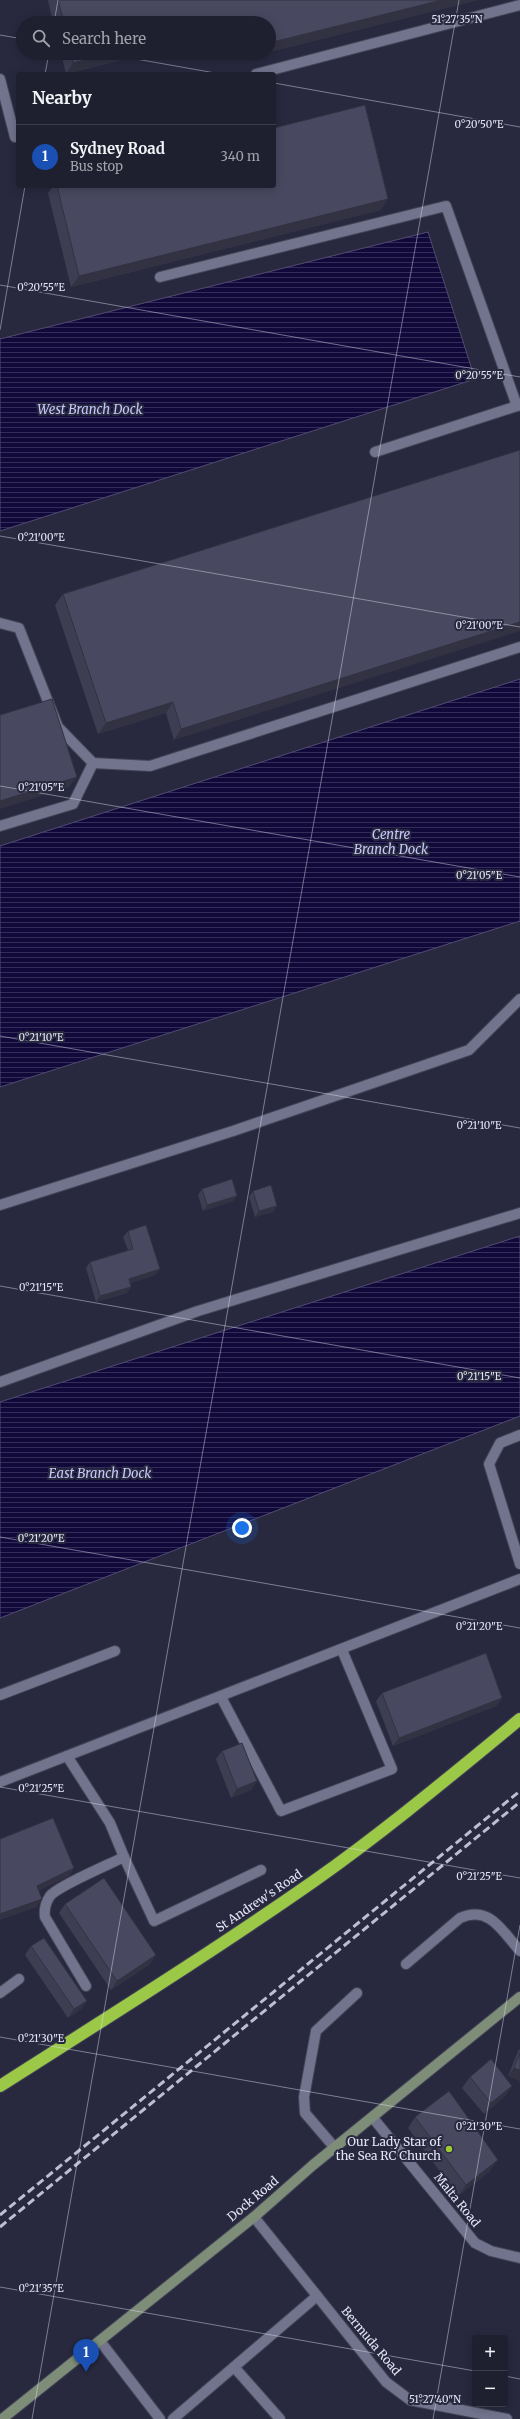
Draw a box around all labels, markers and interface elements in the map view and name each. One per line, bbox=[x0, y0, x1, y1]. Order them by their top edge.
text: 51°27'35"N bbox=[431, 13, 483, 26]
search box bbox=[16, 16, 276, 60]
icon: search bbox=[30, 27, 52, 49]
text: Search here bbox=[62, 29, 146, 48]
text: Nearby bbox=[32, 87, 92, 109]
text: 0°20'50"E bbox=[455, 118, 504, 131]
text: Sydney Road bbox=[70, 139, 165, 158]
text: 1 bbox=[42, 148, 48, 165]
text: 340 m bbox=[221, 148, 260, 165]
text: Bus stop bbox=[70, 158, 123, 175]
text: 0°20'55"E bbox=[17, 281, 65, 294]
text: 0°20'55"E bbox=[455, 369, 503, 382]
water label: West Branch Dock bbox=[37, 401, 143, 418]
text: 0°21'00"E bbox=[17, 531, 65, 544]
text: 0°21'00"E bbox=[455, 619, 503, 632]
text: 0°21'05"E bbox=[18, 781, 65, 794]
water label: Centre Branch Dock bbox=[354, 826, 428, 858]
text: 0°21'05"E bbox=[456, 869, 503, 882]
text: 0°21'10"E bbox=[19, 1031, 64, 1044]
text: 0°21'10"E bbox=[457, 1119, 502, 1132]
text: 0°21'15"E bbox=[19, 1281, 64, 1294]
text: 0°21'15"E bbox=[457, 1370, 502, 1383]
water label: East Branch Dock bbox=[49, 1465, 151, 1482]
your location bbox=[232, 1518, 252, 1538]
text: 0°21'20"E bbox=[18, 1532, 65, 1545]
text: 0°21'20"E bbox=[456, 1620, 503, 1633]
text: 0°21'25"E bbox=[18, 1782, 64, 1795]
street label: St Andrew's Road bbox=[213, 1866, 305, 1935]
text: 0°21'25"E bbox=[456, 1870, 502, 1883]
text: 0°21'30"E bbox=[18, 2032, 65, 2045]
text: 0°21'30"E bbox=[456, 2120, 503, 2133]
place label: Our Lady Star of the Sea RC Church bbox=[336, 2134, 441, 2163]
marker: Our Lady Star of the Sea RC Church bbox=[444, 2144, 454, 2154]
street label: Malta Road bbox=[431, 2170, 484, 2230]
street label: Dock Road bbox=[224, 2173, 281, 2224]
text: 0°21'35"E bbox=[18, 2282, 64, 2295]
street label: Bermuda Road bbox=[338, 2303, 404, 2378]
map controls bbox=[472, 2335, 508, 2407]
button: + bbox=[472, 2335, 508, 2371]
pin: 1 bbox=[73, 2339, 99, 2372]
button: − bbox=[472, 2371, 508, 2407]
text: 51°27'40"N bbox=[409, 2393, 461, 2406]

